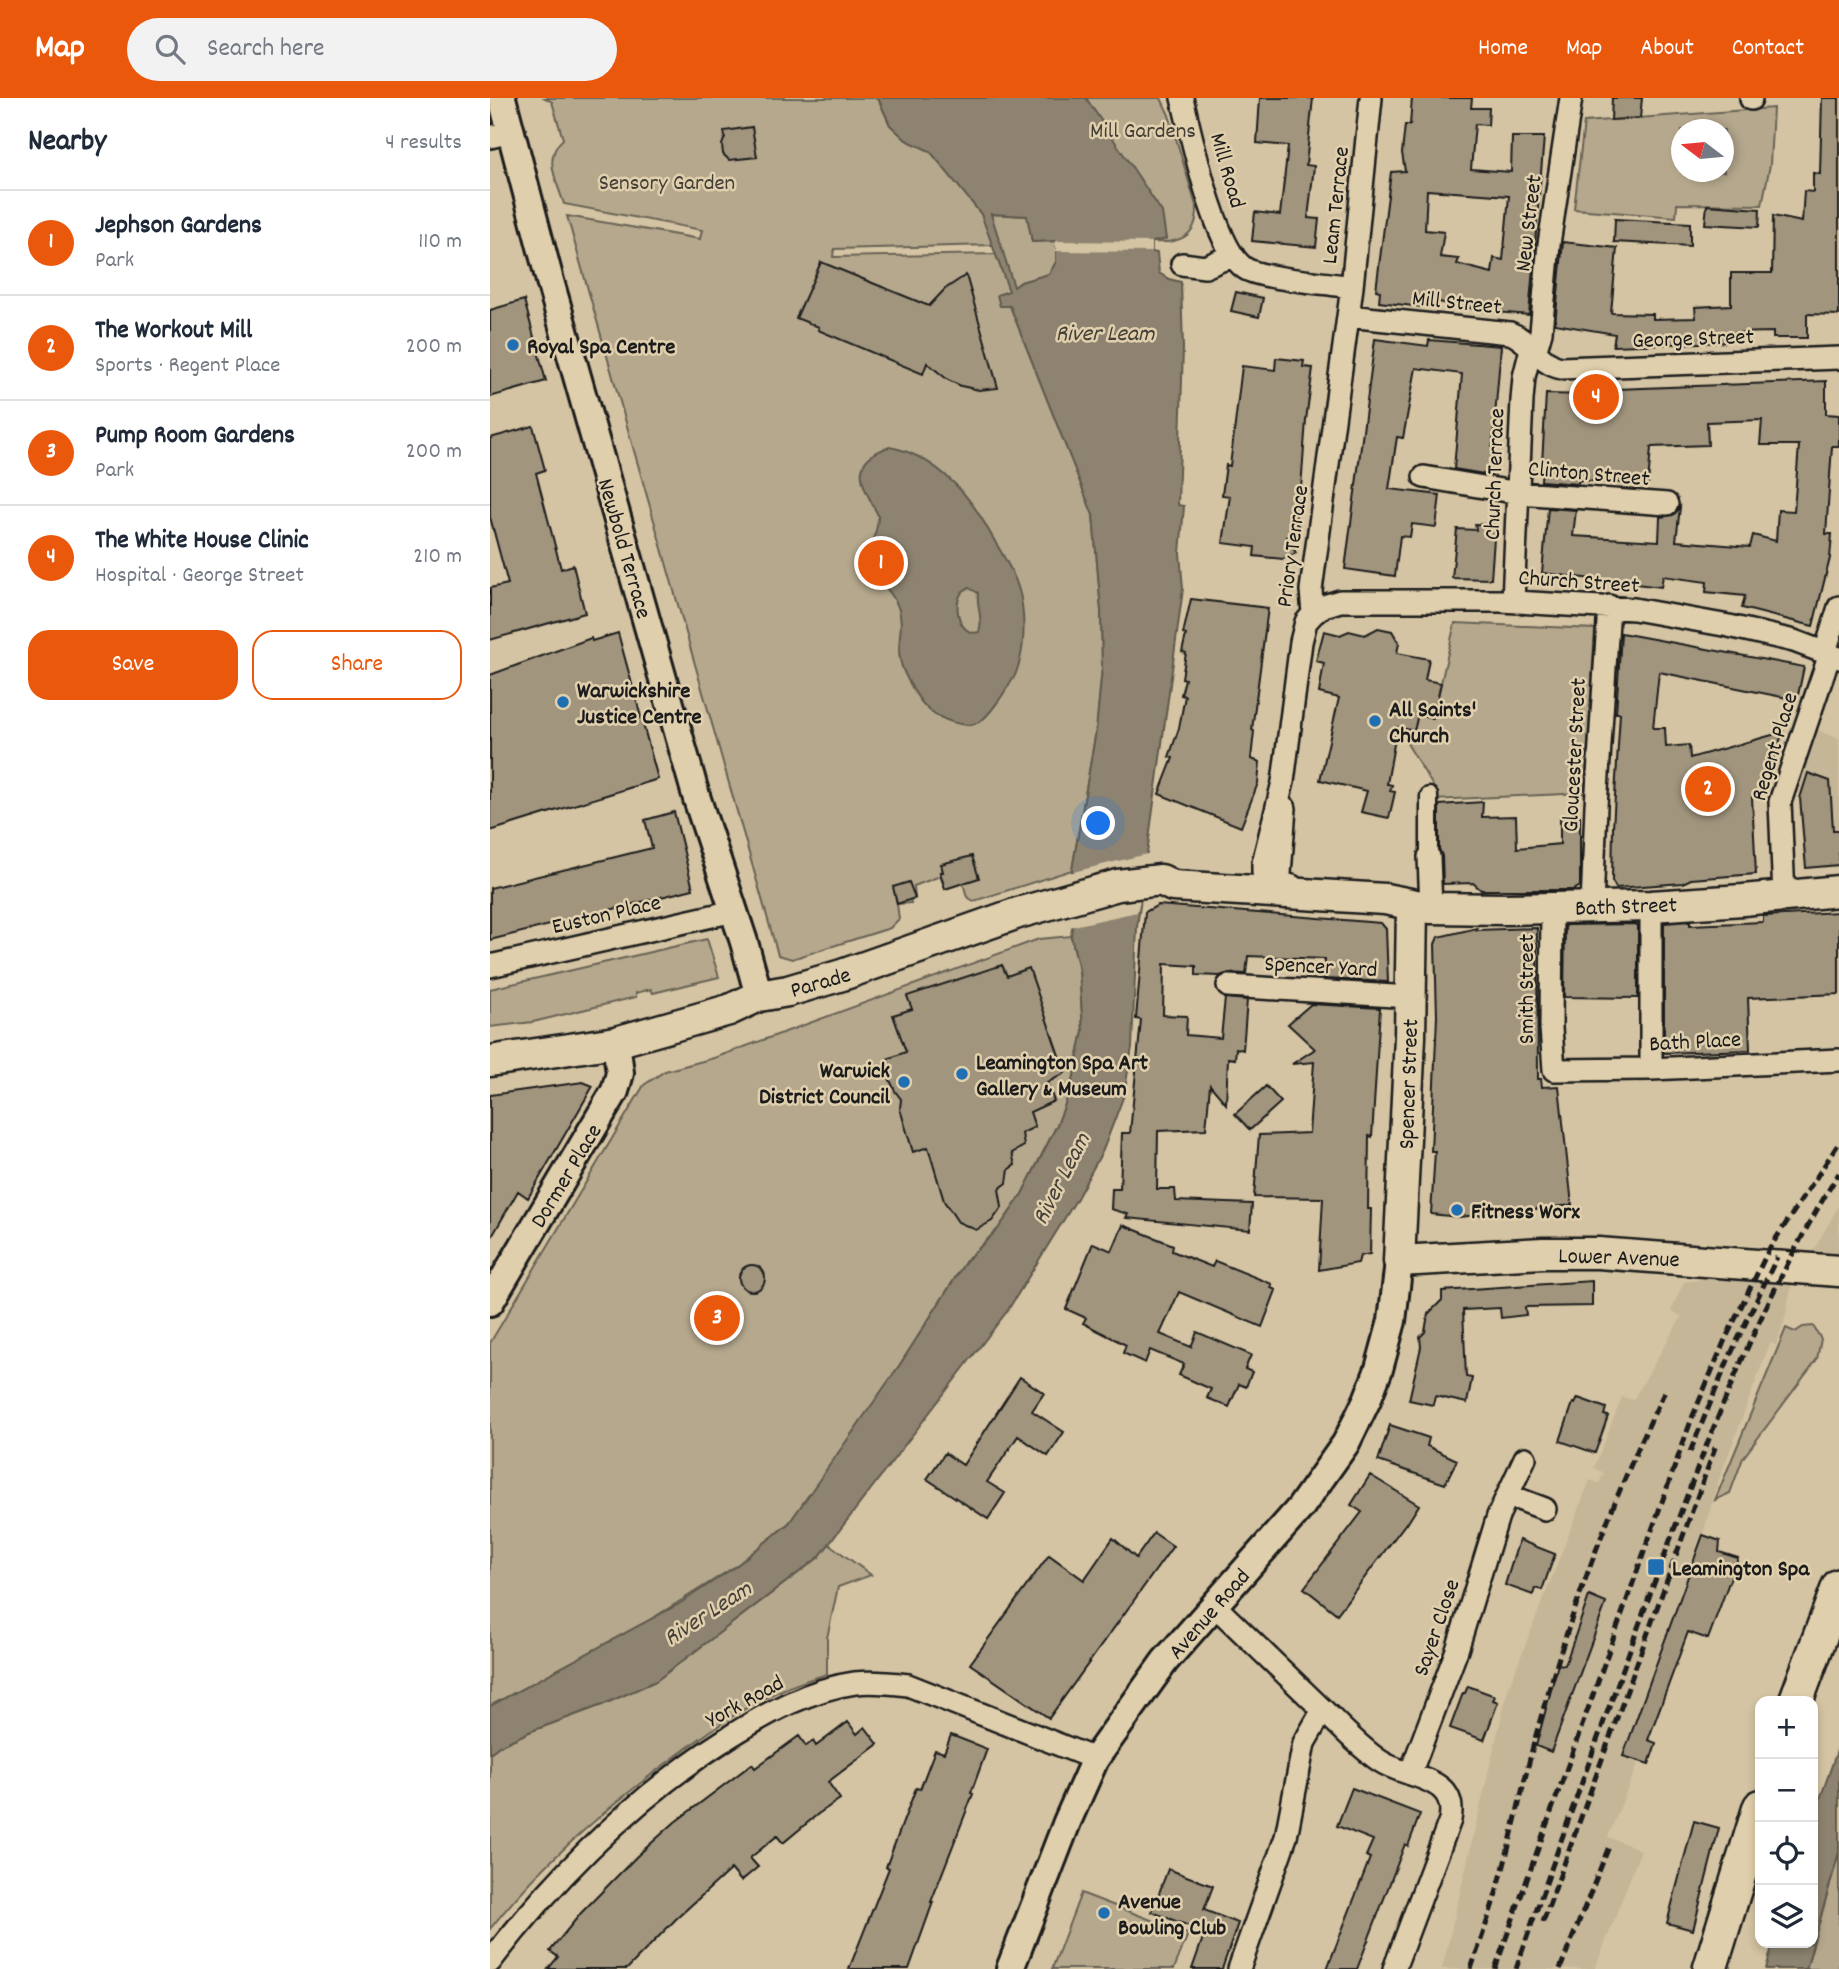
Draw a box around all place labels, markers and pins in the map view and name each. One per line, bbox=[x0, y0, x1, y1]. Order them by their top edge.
place label: Royal Spa Centre bbox=[527, 332, 675, 365]
marker: Royal Spa Centre bbox=[505, 337, 521, 353]
pin: 4 bbox=[1573, 371, 1619, 423]
pin: 1 bbox=[858, 537, 904, 589]
place label: Warwickshire Justice Centre bbox=[577, 676, 702, 735]
marker: Warwickshire Justice Centre bbox=[555, 694, 571, 710]
place label: All Saints' Church bbox=[1389, 695, 1476, 754]
marker: All Saints' Church bbox=[1367, 713, 1383, 729]
pin: 2 bbox=[1685, 763, 1731, 815]
place label: Leamington Spa Art Gallery & Museum bbox=[976, 1048, 1149, 1107]
place label: Warwick District Council bbox=[759, 1056, 891, 1115]
marker: Leamington Spa Art Gallery & Museum bbox=[954, 1066, 970, 1082]
marker: Warwick District Council bbox=[896, 1074, 912, 1090]
place label: Fitness Worx bbox=[1471, 1197, 1580, 1230]
marker: Fitness Worx bbox=[1449, 1202, 1465, 1218]
pin: 3 bbox=[694, 1292, 740, 1344]
place label: Leamington Spa bbox=[1672, 1554, 1810, 1587]
marker: Leamington Spa bbox=[1646, 1557, 1666, 1577]
place label: Avenue Bowling Club bbox=[1118, 1887, 1226, 1946]
marker: Avenue Bowling Club bbox=[1096, 1905, 1112, 1921]

